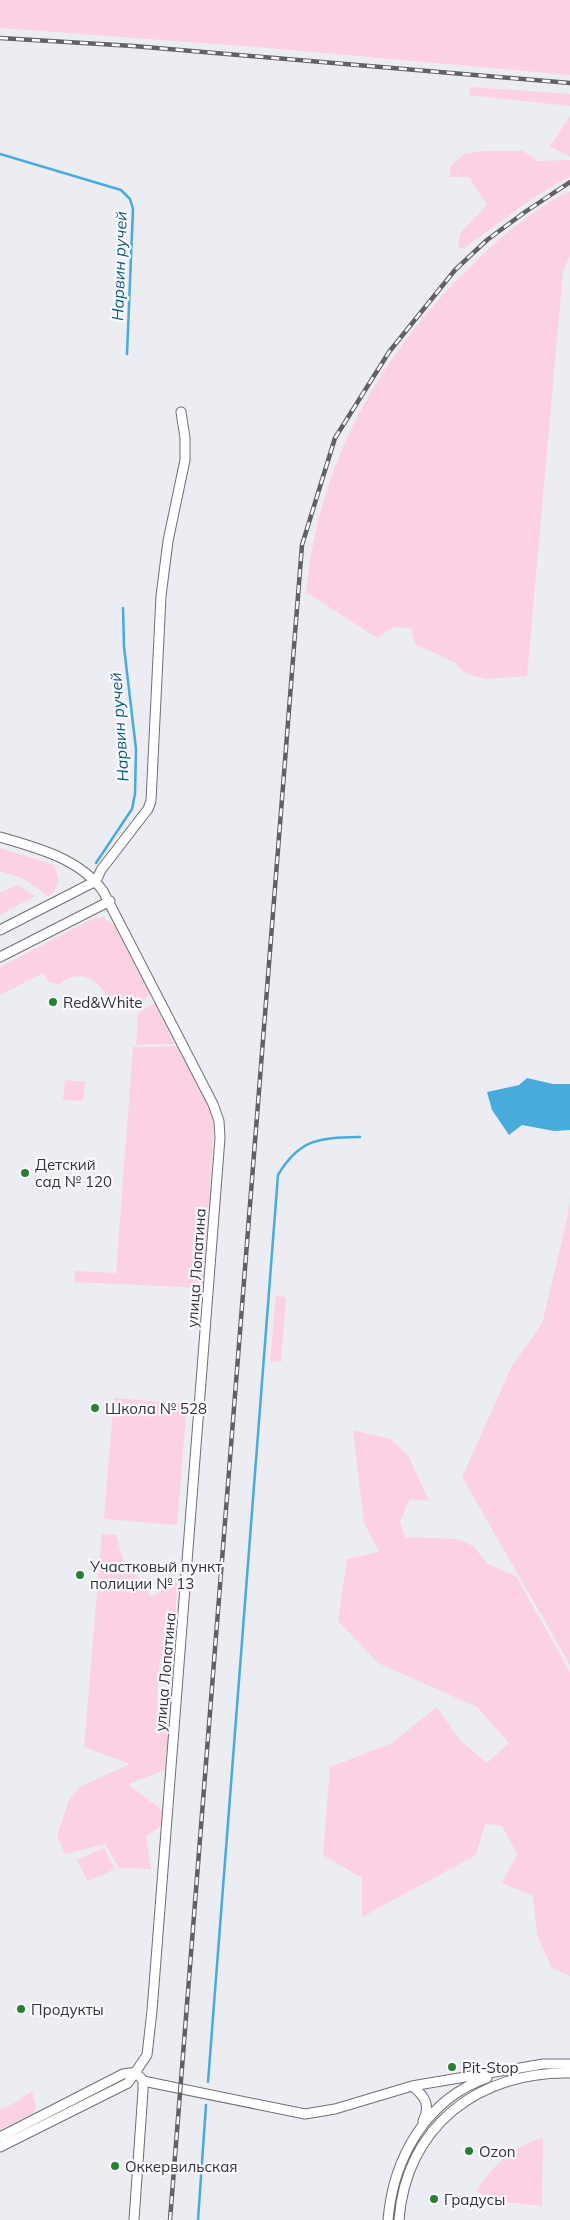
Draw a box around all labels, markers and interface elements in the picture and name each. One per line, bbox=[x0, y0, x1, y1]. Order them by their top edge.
water label: Нарвин ручей bbox=[107, 211, 131, 321]
water label: Нарвин ручей bbox=[105, 672, 133, 782]
place label: Red&White bbox=[63, 993, 142, 1012]
marker: Red&White bbox=[47, 996, 59, 1008]
place label: Детский сад № 120 bbox=[35, 1155, 112, 1191]
marker: Детский сад № 120 bbox=[19, 1167, 31, 1179]
street label: улица Лопатина bbox=[182, 1208, 210, 1328]
place label: Школа № 528 bbox=[105, 1399, 207, 1418]
marker: Школа № 528 bbox=[89, 1402, 101, 1414]
place label: Участковый пункт полиции № 13 bbox=[89, 1557, 222, 1593]
marker: Участковый пункт полиции № 13 bbox=[74, 1569, 86, 1581]
street label: улица Лопатина bbox=[150, 1612, 180, 1732]
place label: Продукты bbox=[31, 2000, 104, 2019]
marker: Продукты bbox=[15, 2003, 27, 2015]
place label: Pit-Stop bbox=[462, 2058, 519, 2077]
marker: Pit-Stop bbox=[446, 2061, 458, 2073]
place label: Ozon bbox=[479, 2142, 516, 2161]
marker: Ozon bbox=[463, 2145, 475, 2157]
place label: Оккервильская bbox=[125, 2157, 238, 2176]
marker: Оккервильская bbox=[109, 2160, 121, 2172]
place label: Градусы bbox=[444, 2190, 505, 2209]
marker: Градусы bbox=[428, 2193, 440, 2205]

